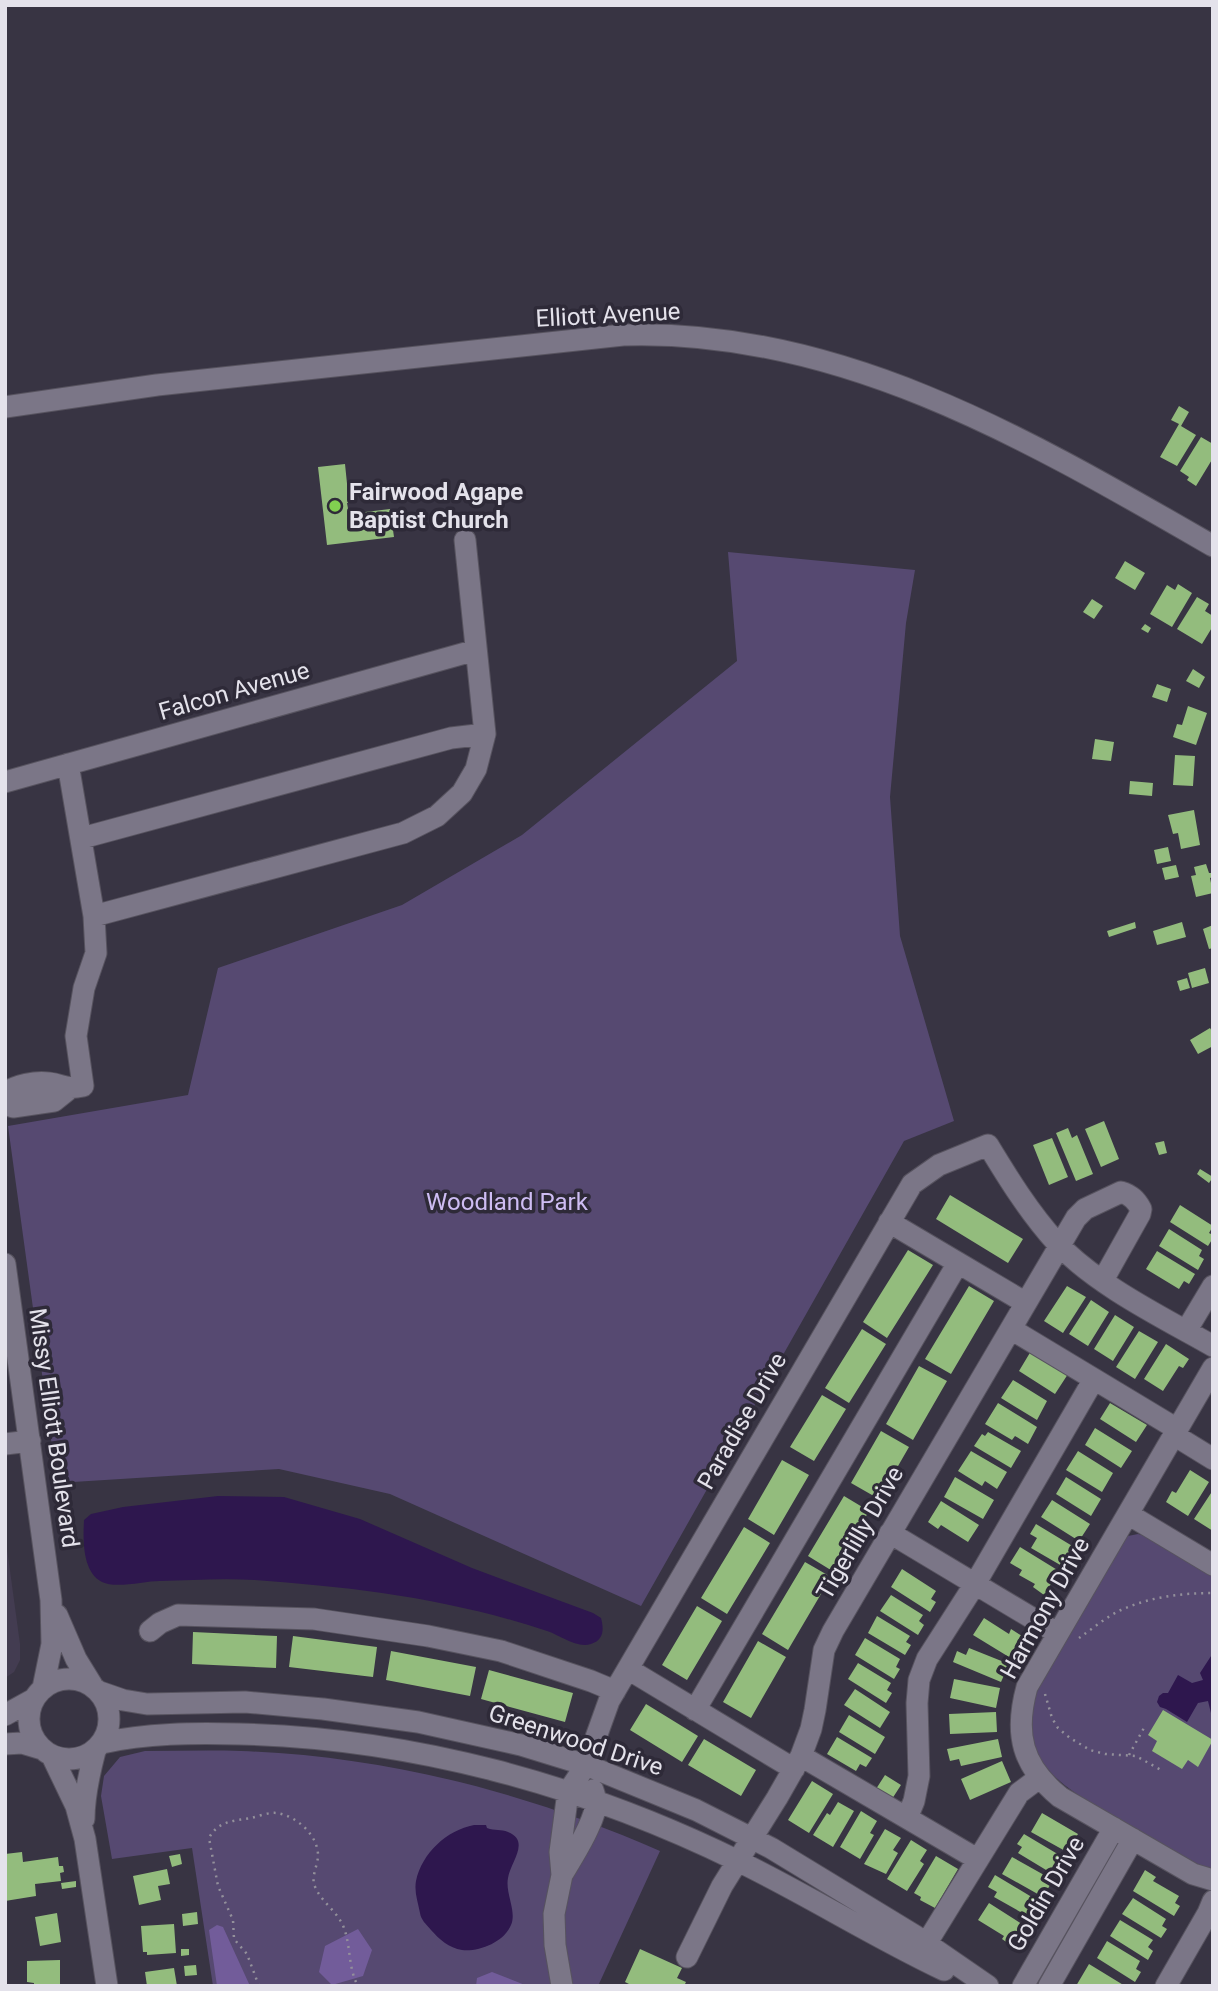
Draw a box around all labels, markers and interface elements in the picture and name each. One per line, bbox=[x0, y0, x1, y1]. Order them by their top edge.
street label: Elliott Avenue bbox=[535, 297, 681, 333]
place label: Fairwood Agape Baptist Church bbox=[349, 478, 523, 534]
marker: Fairwood Agape Baptist Church bbox=[327, 498, 343, 514]
street label: Falcon Avenue bbox=[155, 656, 313, 726]
park label: Woodland Park bbox=[426, 1188, 589, 1216]
street label: Missy Elliott Boulevard bbox=[23, 1306, 85, 1550]
street label: Paradise Drive bbox=[692, 1348, 792, 1494]
street label: Tigerlilly Drive bbox=[811, 1461, 909, 1605]
street label: Harmony Drive bbox=[995, 1532, 1095, 1684]
street label: Greenwood Drive bbox=[485, 1699, 667, 1781]
street label: Goldin Drive bbox=[1002, 1831, 1090, 1957]

